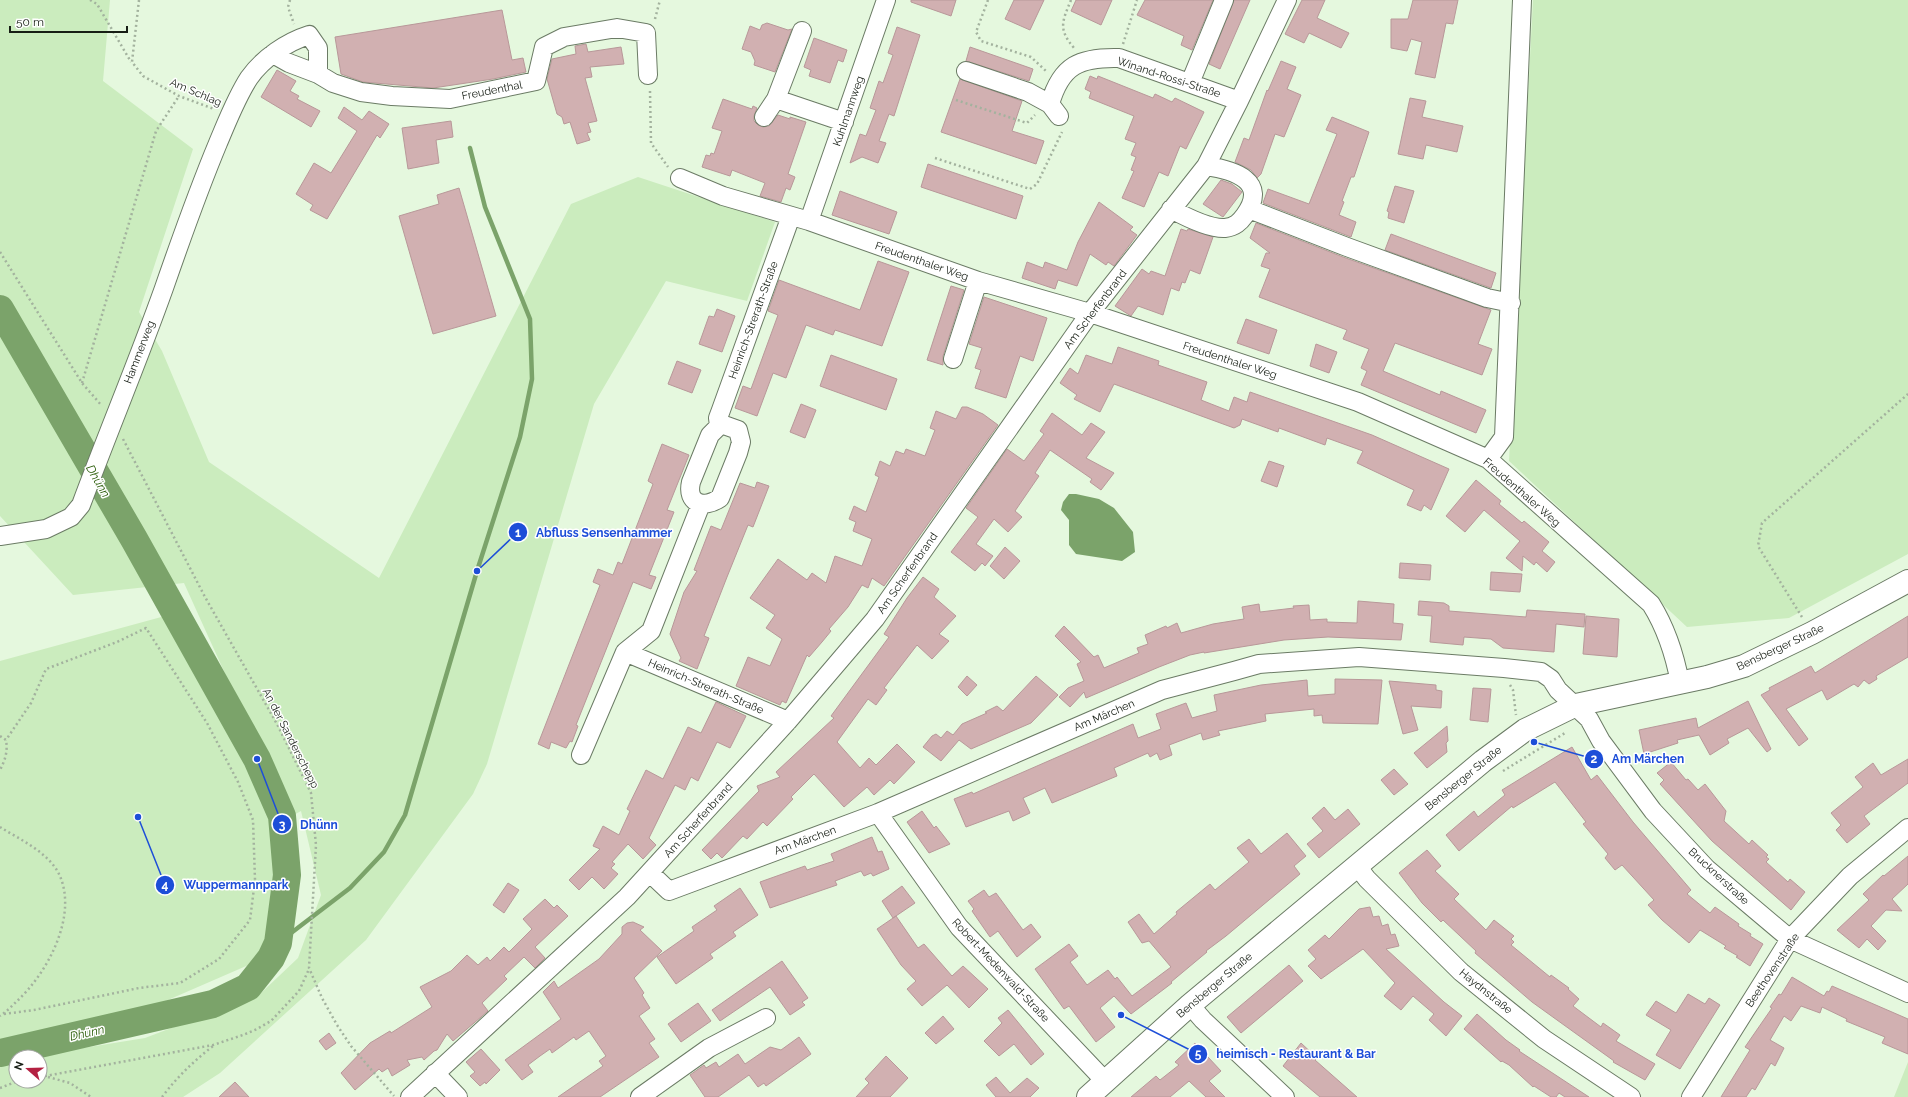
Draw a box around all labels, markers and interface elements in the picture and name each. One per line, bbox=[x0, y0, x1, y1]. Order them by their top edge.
scale bar bbox=[10, 8, 127, 34]
text: 50 m bbox=[16, 15, 44, 29]
street label: Winand-Rossi-Straße bbox=[1115, 55, 1223, 101]
street label: Kuhlmannweg bbox=[830, 74, 867, 148]
street label: Am Schlag bbox=[168, 76, 224, 109]
street label: Freudenthal bbox=[461, 78, 524, 103]
street label: Freudenthaler Weg bbox=[873, 239, 970, 284]
street label: Heinrich-Strerath-Straße bbox=[726, 259, 781, 381]
street label: Am Scherfenbrand bbox=[1061, 267, 1130, 352]
street label: Hammerweg bbox=[121, 319, 157, 386]
street label: Freudenthaler Weg bbox=[1181, 339, 1278, 382]
street label: Freudenthaler Weg bbox=[1480, 455, 1563, 529]
water label: Dhünn bbox=[83, 462, 113, 500]
callout: Abfluss Sensenhammer bbox=[508, 520, 680, 544]
text: 1 bbox=[515, 526, 521, 540]
text: Abfluss Sensenhammer bbox=[536, 526, 672, 540]
street label: Am Scherfenbrand bbox=[875, 530, 940, 616]
street label: Bensberger Straße bbox=[1735, 621, 1826, 673]
street label: Heinrich-Strerath-Straße bbox=[646, 656, 766, 717]
street label: An der Sanderschepp bbox=[260, 686, 322, 791]
street label: Am Märchen bbox=[1072, 697, 1137, 734]
street label: Bensberger Straße bbox=[1422, 743, 1505, 813]
callout: Am Märchen bbox=[1584, 747, 1692, 771]
text: 2 bbox=[1591, 752, 1598, 766]
text: Am Märchen bbox=[1612, 752, 1684, 766]
street label: Am Scherfenbrand bbox=[661, 780, 735, 860]
callout: Dhünn bbox=[272, 812, 346, 836]
text: 3 bbox=[279, 818, 286, 832]
text: Dhünn bbox=[300, 818, 338, 832]
street label: Am Märchen bbox=[772, 823, 838, 858]
street label: Brucknerstraße bbox=[1686, 845, 1752, 908]
callout: Wuppermannpark bbox=[155, 873, 296, 897]
text: 4 bbox=[162, 878, 169, 892]
text: Wuppermannpark bbox=[184, 878, 289, 892]
street label: Robert-Medenwald-Straße bbox=[949, 916, 1052, 1025]
street label: Beethovenstraße bbox=[1743, 930, 1802, 1010]
street label: Bensberger Straße bbox=[1174, 950, 1255, 1021]
street label: Haydnstraße bbox=[1457, 966, 1515, 1017]
water label: Dhünn bbox=[68, 1022, 106, 1044]
callout: heimisch - Restaurant & Bar bbox=[1188, 1042, 1384, 1066]
text: 5 bbox=[1195, 1047, 1202, 1061]
text: heimisch - Restaurant & Bar bbox=[1216, 1047, 1376, 1061]
north arrow bbox=[8, 1049, 48, 1089]
text: N bbox=[12, 1060, 27, 1072]

